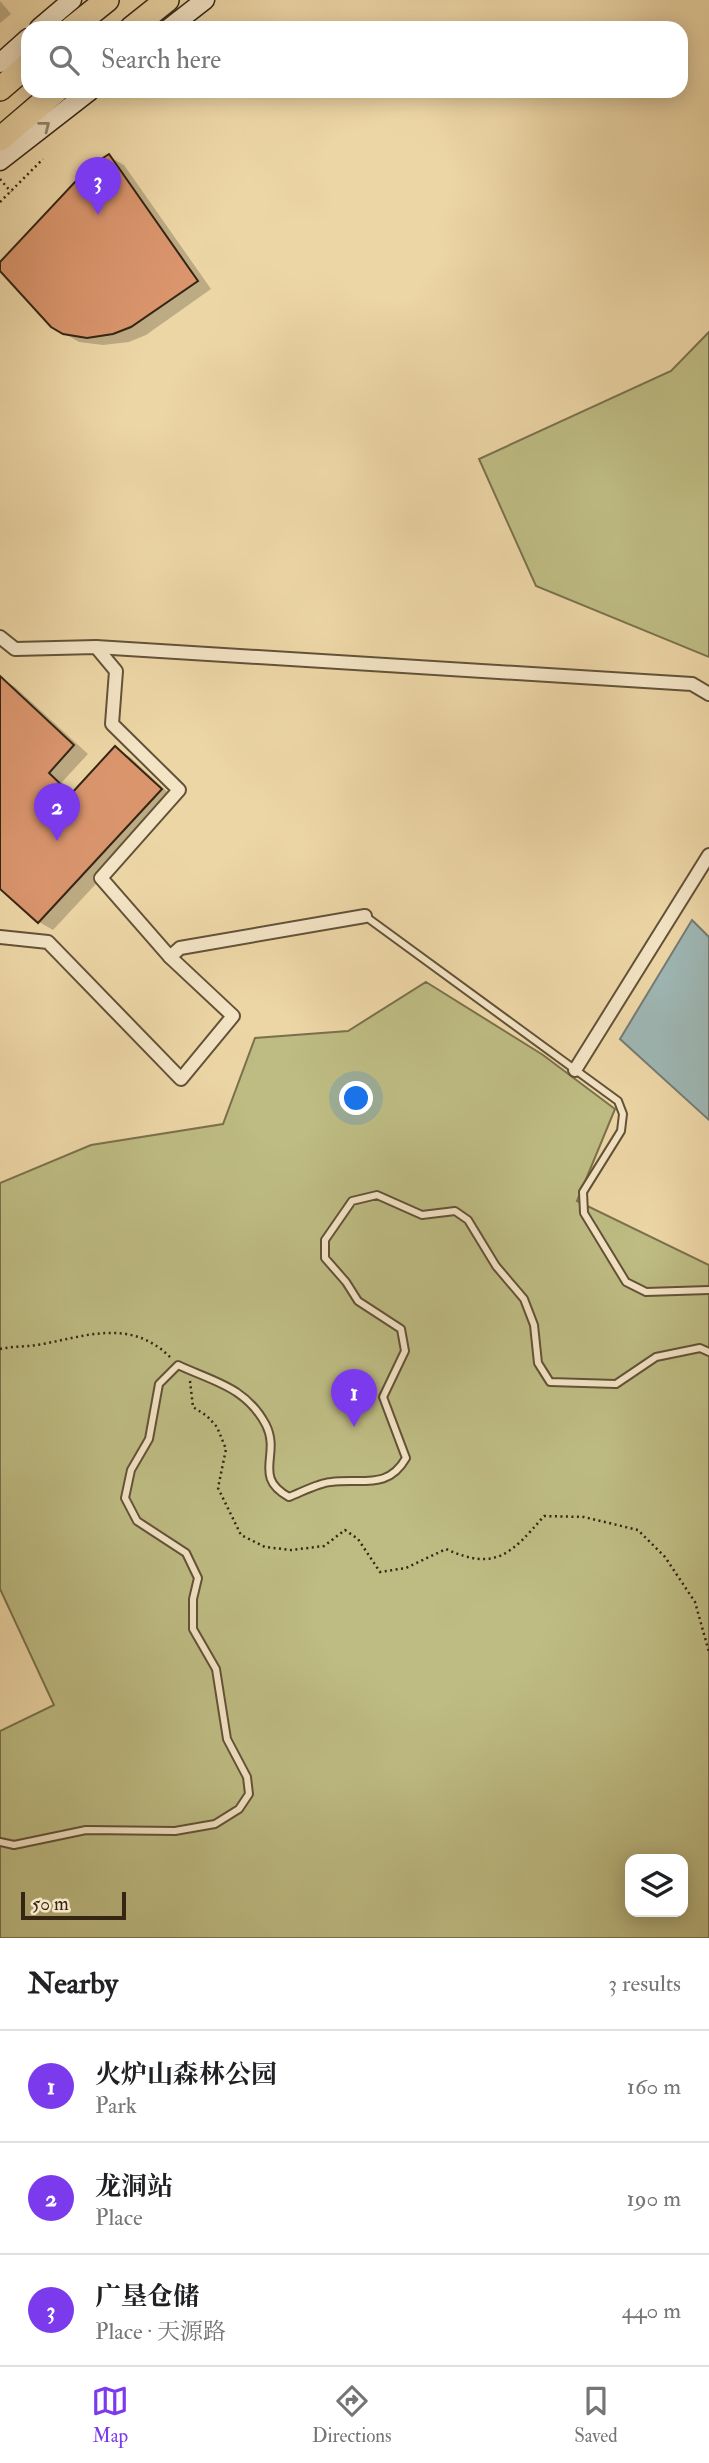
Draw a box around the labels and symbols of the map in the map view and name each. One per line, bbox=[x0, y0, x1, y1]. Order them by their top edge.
one-way arrow bbox=[37, 122, 50, 135]
pin: 3 bbox=[75, 157, 121, 215]
pin: 2 bbox=[34, 783, 80, 841]
your location bbox=[339, 1081, 373, 1115]
pin: 1 bbox=[331, 1369, 377, 1427]
scale bar bbox=[21, 1889, 126, 1921]

